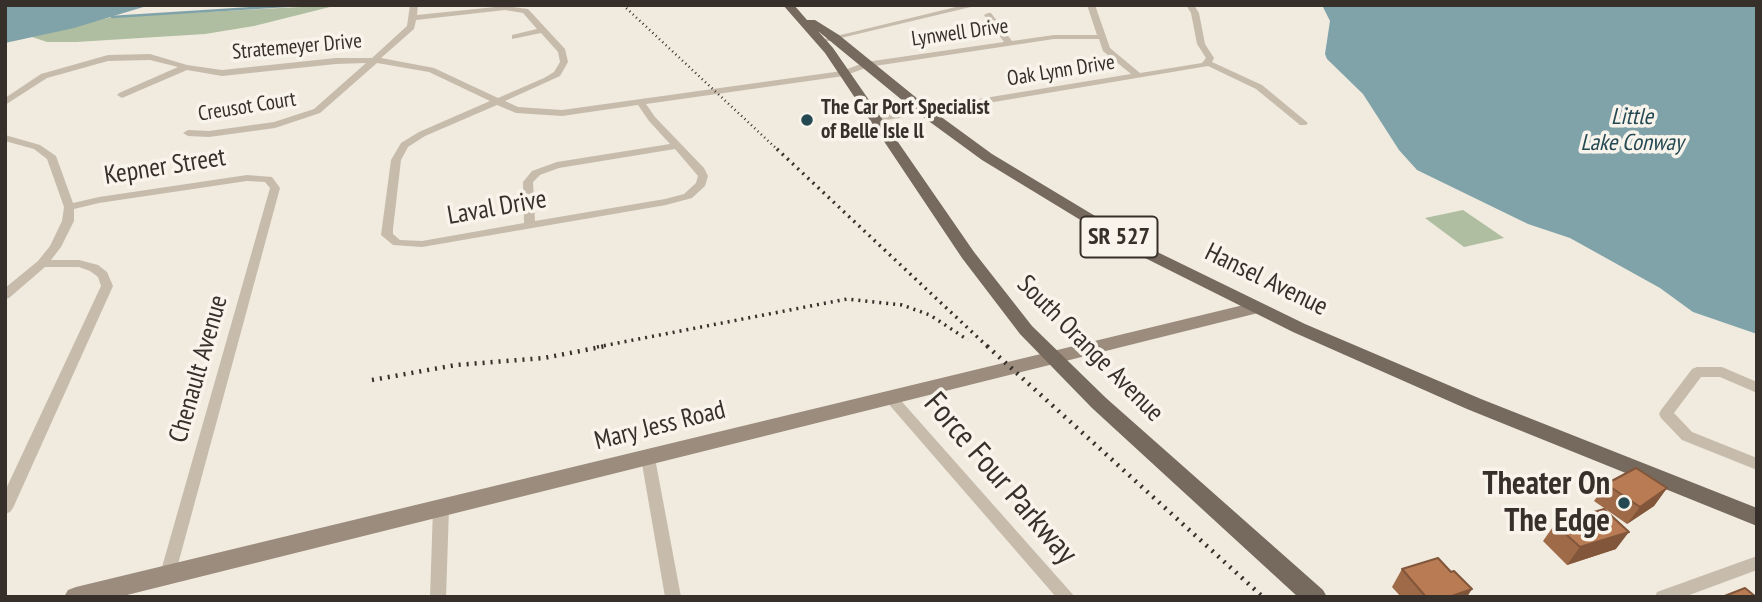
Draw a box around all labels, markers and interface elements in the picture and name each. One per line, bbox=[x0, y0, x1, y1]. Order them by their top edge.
street label: Lynwell Drive bbox=[910, 14, 1010, 52]
street label: Stratemeyer Drive bbox=[231, 29, 363, 65]
street label: Oak Lynn Drive bbox=[1005, 50, 1117, 92]
street label: Creusot Court bbox=[196, 87, 298, 127]
place label: The Car Port Specialist of Belle Isle ll bbox=[821, 95, 990, 145]
water label: Little Lake Conway bbox=[1581, 103, 1683, 157]
marker: The Car Port Specialist of Belle Isle ll bbox=[799, 112, 815, 128]
street label: Kepner Street bbox=[102, 142, 228, 192]
street label: Laval Drive bbox=[445, 184, 549, 232]
road number: SR 527 bbox=[1080, 216, 1158, 258]
street label: Hansel Avenue bbox=[1200, 237, 1332, 323]
street label: South Orange Avenue bbox=[1010, 269, 1170, 429]
street label: Chenault Avenue bbox=[163, 292, 235, 446]
street label: Force Four Parkway bbox=[915, 385, 1085, 573]
street label: Mary Jess Road bbox=[591, 395, 729, 457]
place label: Theater On The Edge bbox=[1483, 466, 1610, 541]
marker: Theater On The Edge bbox=[1616, 495, 1632, 511]

